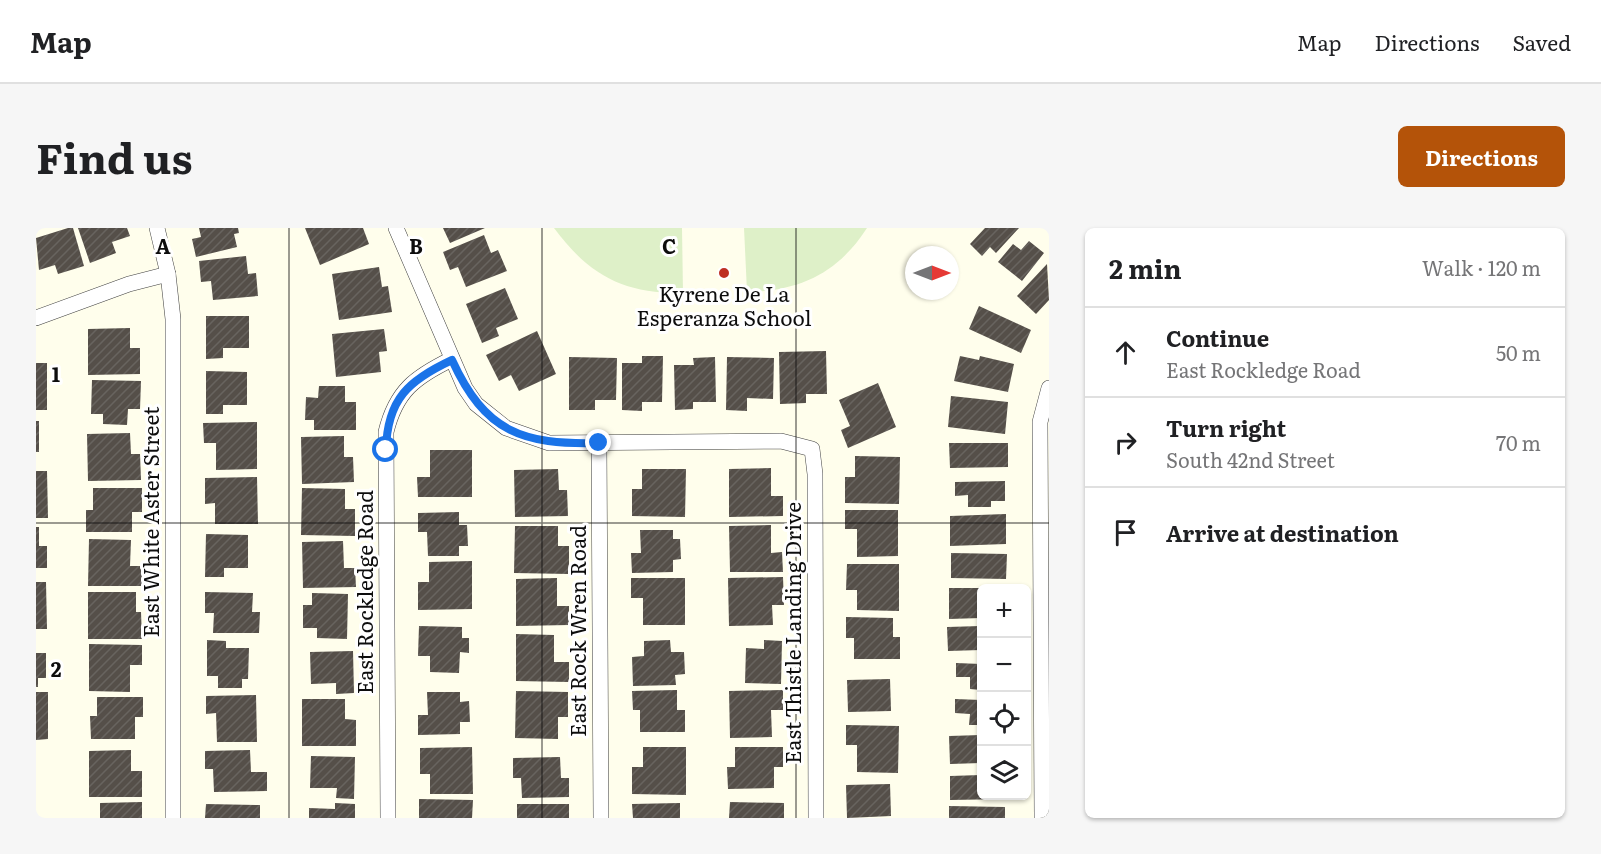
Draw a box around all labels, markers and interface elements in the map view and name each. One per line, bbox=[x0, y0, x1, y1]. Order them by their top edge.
text: Map bbox=[30, 20, 92, 62]
text: Map bbox=[1297, 26, 1342, 57]
text: Directions bbox=[1375, 26, 1480, 57]
text: Saved bbox=[1513, 26, 1571, 57]
text: Find us bbox=[36, 125, 193, 187]
button: Directions bbox=[1398, 126, 1565, 187]
text: A bbox=[155, 230, 171, 260]
text: B bbox=[409, 230, 423, 260]
text: C bbox=[662, 230, 676, 260]
north arrow bbox=[905, 246, 959, 300]
text: 2 min bbox=[1109, 248, 1182, 287]
text: Walk · 120 m bbox=[1422, 252, 1541, 282]
marker: Kyrene De La Esperanza School bbox=[717, 266, 731, 280]
place label: Kyrene De La Esperanza School bbox=[636, 277, 812, 332]
text: Continue bbox=[1166, 321, 1269, 354]
icon: ahead bbox=[1109, 336, 1142, 369]
text: 50 m bbox=[1496, 337, 1541, 367]
text: East Rockledge Road bbox=[1166, 354, 1361, 384]
text: 1 bbox=[52, 358, 60, 388]
street label: East White Aster Street bbox=[134, 406, 165, 638]
text: Turn right bbox=[1166, 411, 1286, 444]
icon: right bbox=[1109, 426, 1142, 459]
text: 70 m bbox=[1496, 427, 1541, 457]
route end bbox=[585, 429, 611, 455]
route start bbox=[372, 436, 398, 462]
text: South 42nd Street bbox=[1166, 444, 1335, 474]
street label: East Rockledge Road bbox=[348, 490, 379, 694]
street label: East Thistle Landing Drive bbox=[776, 502, 807, 764]
icon: arrive bbox=[1109, 516, 1142, 549]
text: Arrive at destination bbox=[1166, 516, 1399, 549]
street label: East Rock Wren Road bbox=[561, 525, 592, 737]
map controls bbox=[977, 584, 1031, 800]
button: + bbox=[977, 584, 1031, 638]
button: − bbox=[977, 638, 1031, 692]
text: 2 bbox=[51, 653, 62, 683]
button: locate bbox=[977, 692, 1031, 746]
button: layers bbox=[977, 746, 1031, 800]

